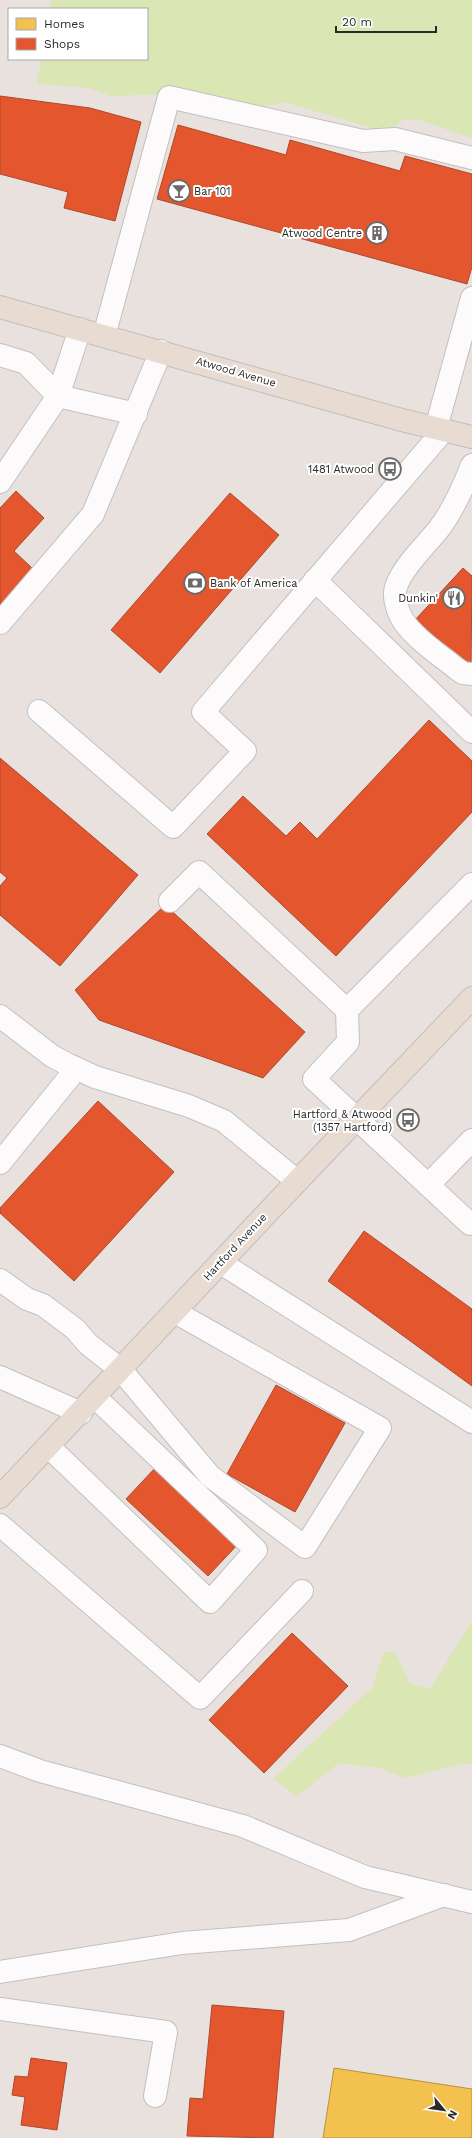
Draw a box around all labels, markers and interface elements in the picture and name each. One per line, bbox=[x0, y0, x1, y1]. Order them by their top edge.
legend bbox=[8, 8, 148, 60]
scale bar bbox=[336, 8, 436, 34]
text: 20 m bbox=[342, 15, 372, 29]
text: Homes bbox=[44, 17, 85, 31]
text: Shops bbox=[44, 37, 80, 51]
bar icon: Bar 101 bbox=[166, 178, 192, 204]
place label: Bar 101 bbox=[194, 185, 231, 198]
building icon: Atwood Centre bbox=[364, 220, 390, 246]
place label: Atwood Centre bbox=[282, 227, 362, 240]
street label: Atwood Avenue bbox=[194, 354, 278, 390]
bus stop icon: 1481 Atwood bbox=[377, 456, 403, 482]
place label: 1481 Atwood bbox=[308, 463, 374, 476]
bank icon: Bank of America bbox=[182, 570, 208, 596]
place label: Bank of America bbox=[210, 577, 298, 590]
restaurant icon: Dunkin' bbox=[441, 585, 467, 611]
place label: Dunkin' bbox=[398, 592, 438, 605]
bus stop icon: Hartford & Atwood (1357 Hartford) bbox=[395, 1107, 421, 1133]
place label: Hartford & Atwood (1357 Hartford) bbox=[293, 1108, 392, 1134]
street label: Hartford Avenue bbox=[201, 1211, 269, 1283]
north arrow bbox=[424, 2090, 464, 2130]
text: N bbox=[445, 2108, 460, 2121]

